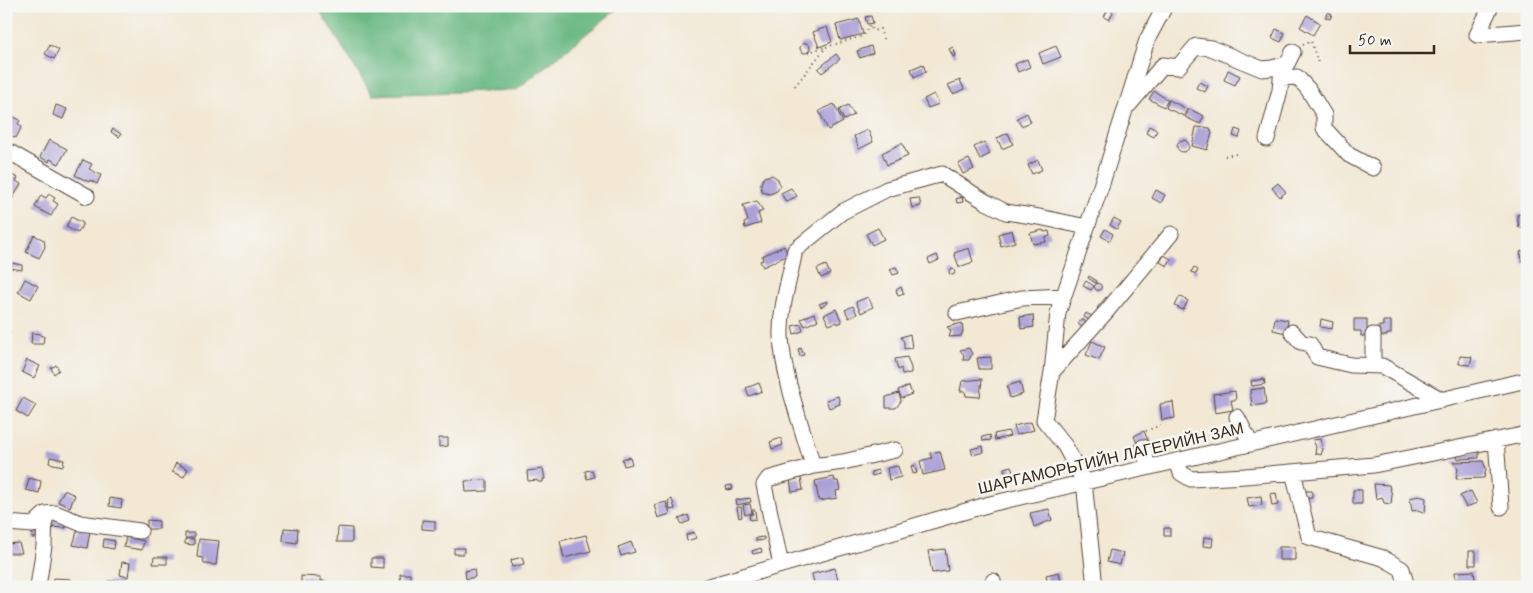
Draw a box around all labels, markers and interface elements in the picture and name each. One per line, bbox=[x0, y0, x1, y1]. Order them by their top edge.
scale bar bbox=[1350, 22, 1434, 54]
text: 50 m bbox=[1358, 31, 1392, 51]
street label: ШАРГАМОРЬТИЙН ЛАГЕРИЙН ЗАМ bbox=[976, 418, 1246, 500]

